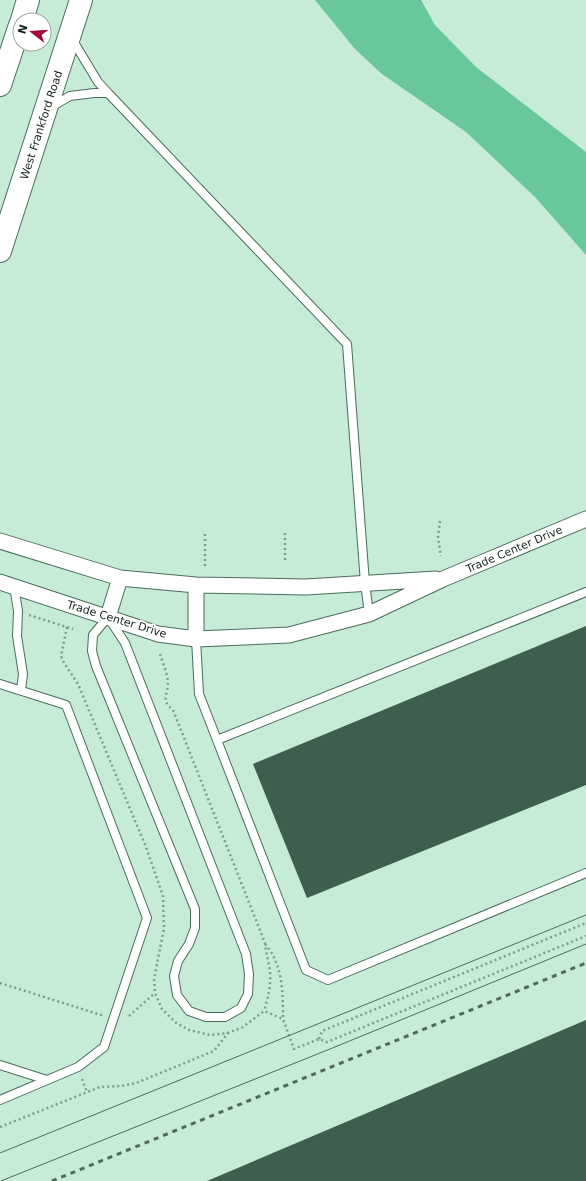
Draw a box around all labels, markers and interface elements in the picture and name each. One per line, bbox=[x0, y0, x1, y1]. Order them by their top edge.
north arrow bbox=[12, 12, 52, 52]
text: N bbox=[15, 23, 30, 36]
street label: West Frankford Road bbox=[18, 69, 65, 181]
street label: Trade Center Drive bbox=[463, 523, 565, 576]
street label: Trade Center Drive bbox=[65, 598, 168, 641]

